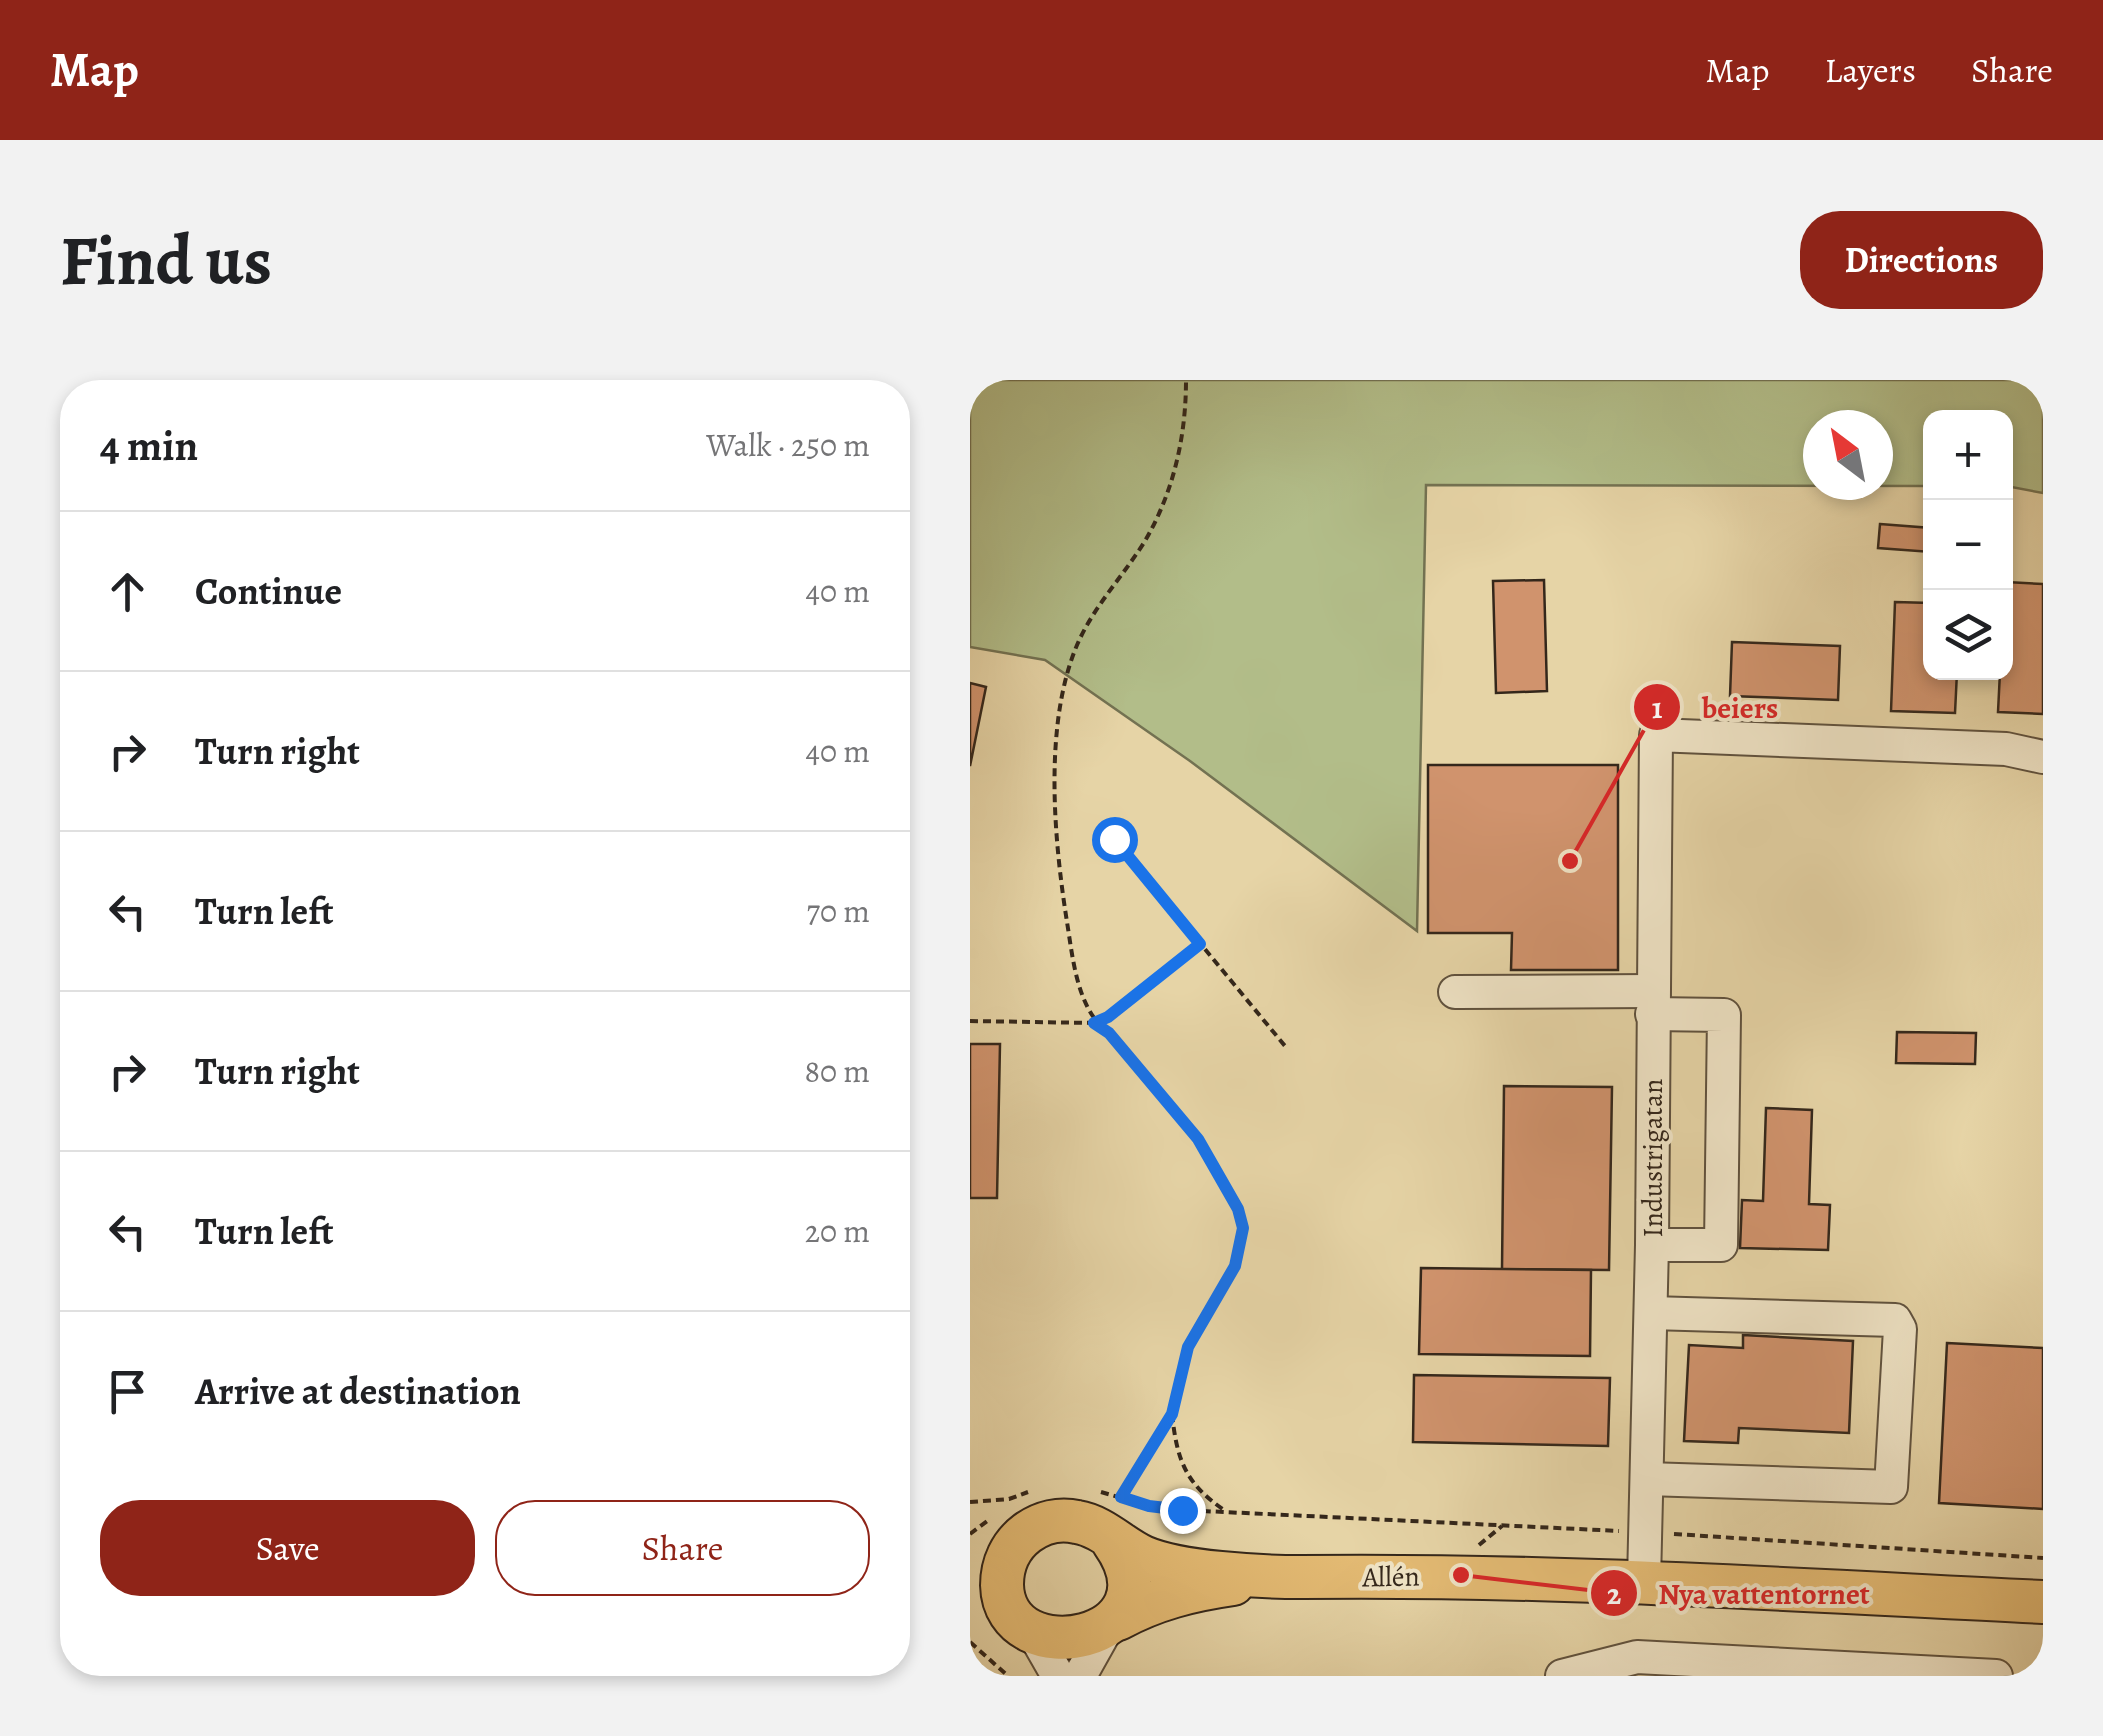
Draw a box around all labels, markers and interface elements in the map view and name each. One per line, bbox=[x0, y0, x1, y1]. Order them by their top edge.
text: Map bbox=[50, 37, 139, 103]
text: Map bbox=[1705, 46, 1769, 94]
text: Layers bbox=[1824, 46, 1916, 94]
text: Share bbox=[1971, 46, 2053, 94]
button: Directions bbox=[1800, 211, 2043, 309]
text: Find us bbox=[60, 213, 272, 308]
north arrow bbox=[1803, 410, 1893, 500]
map controls bbox=[1923, 410, 2013, 680]
button: + bbox=[1923, 410, 2013, 500]
text: 4 min bbox=[100, 417, 198, 474]
text: Walk · 250 m bbox=[706, 423, 870, 467]
button: − bbox=[1923, 500, 2013, 590]
icon: ahead bbox=[100, 564, 155, 619]
text: Continue bbox=[195, 565, 342, 617]
text: 40 m bbox=[805, 569, 870, 613]
button: layers bbox=[1923, 590, 2013, 680]
callout: beiers bbox=[1632, 677, 1799, 737]
text: 1 bbox=[1652, 688, 1663, 728]
text: beiers bbox=[1701, 688, 1778, 728]
icon: right bbox=[100, 724, 155, 779]
text: Turn right bbox=[195, 725, 360, 777]
text: 40 m bbox=[805, 729, 870, 773]
route start bbox=[1092, 817, 1138, 863]
icon: left bbox=[100, 884, 155, 939]
text: Turn left bbox=[195, 885, 334, 937]
text: 70 m bbox=[807, 889, 870, 933]
icon: right bbox=[100, 1044, 155, 1099]
text: Turn right bbox=[195, 1045, 360, 1097]
text: 80 m bbox=[804, 1049, 870, 1093]
street label: Industrigatan bbox=[1634, 1079, 1672, 1237]
icon: left bbox=[100, 1204, 155, 1259]
text: Turn left bbox=[195, 1205, 334, 1257]
text: 20 m bbox=[805, 1209, 870, 1253]
icon: arrive bbox=[100, 1364, 155, 1419]
text: Arrive at destination bbox=[195, 1365, 521, 1417]
route end bbox=[1160, 1488, 1206, 1534]
button: Save bbox=[100, 1500, 475, 1596]
button: Share bbox=[495, 1500, 870, 1596]
street label: Allén bbox=[1361, 1558, 1420, 1597]
callout: Nya vattentornet bbox=[1589, 1563, 1890, 1623]
text: 2 bbox=[1607, 1574, 1622, 1614]
text: Nya vattentornet bbox=[1658, 1574, 1870, 1614]

